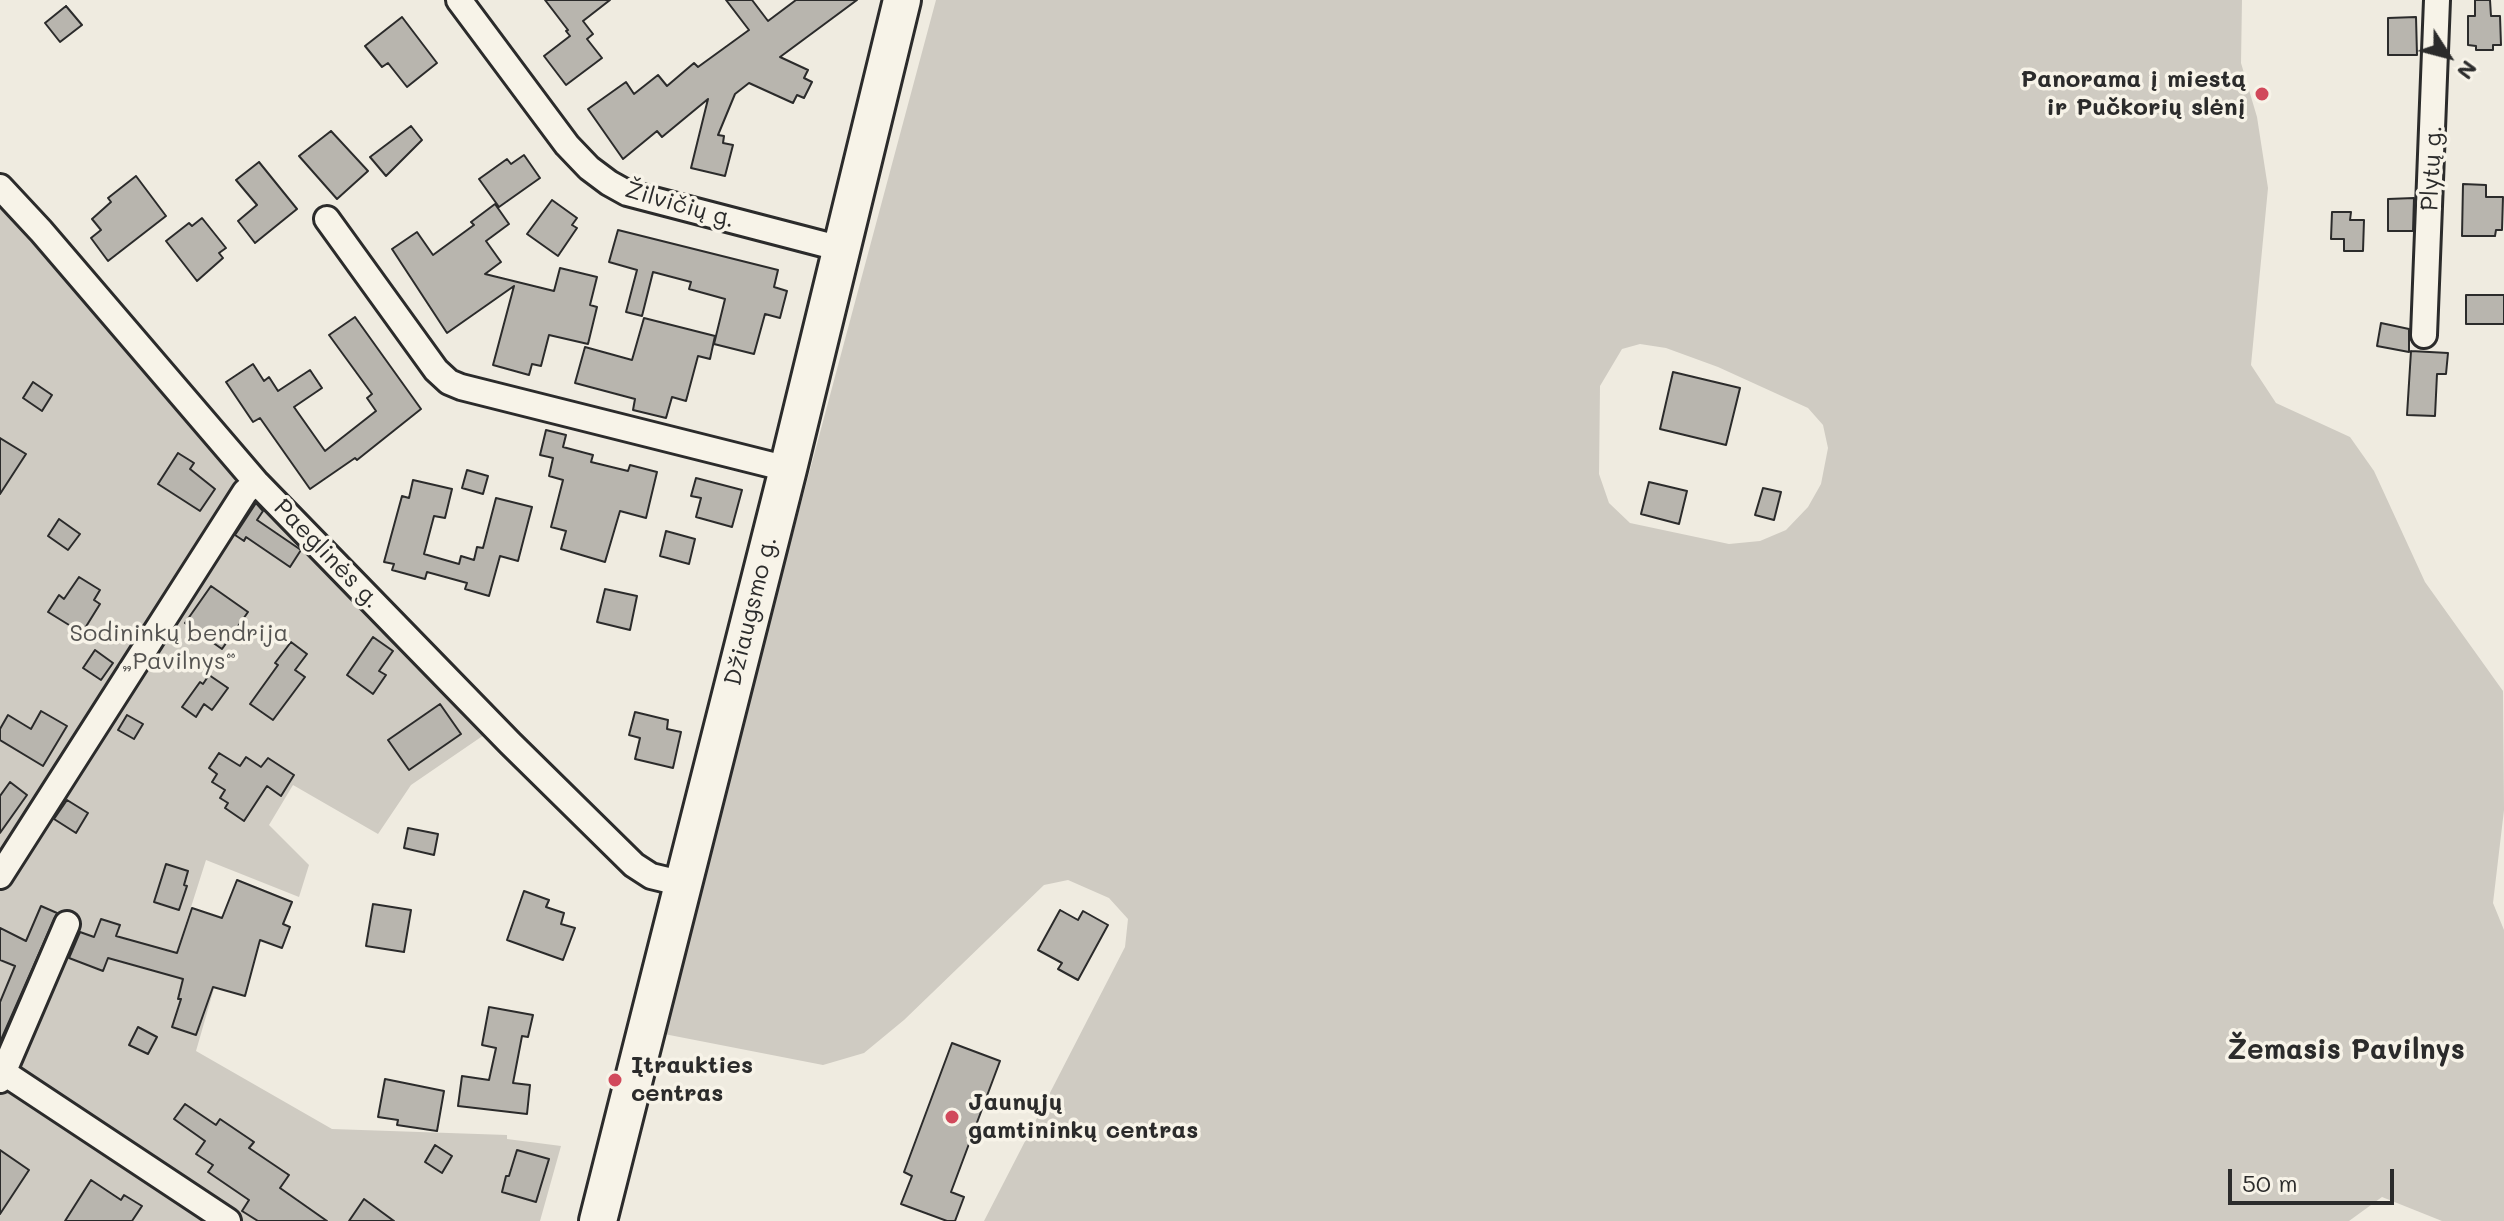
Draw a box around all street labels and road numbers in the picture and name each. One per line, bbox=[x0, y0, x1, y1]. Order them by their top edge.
street label: Plytų g. bbox=[2415, 125, 2449, 211]
street label: Žilvičių g. bbox=[622, 176, 738, 234]
street label: Paeglinės g. bbox=[268, 493, 386, 615]
street label: Džiaugsmo g. bbox=[719, 533, 783, 689]

